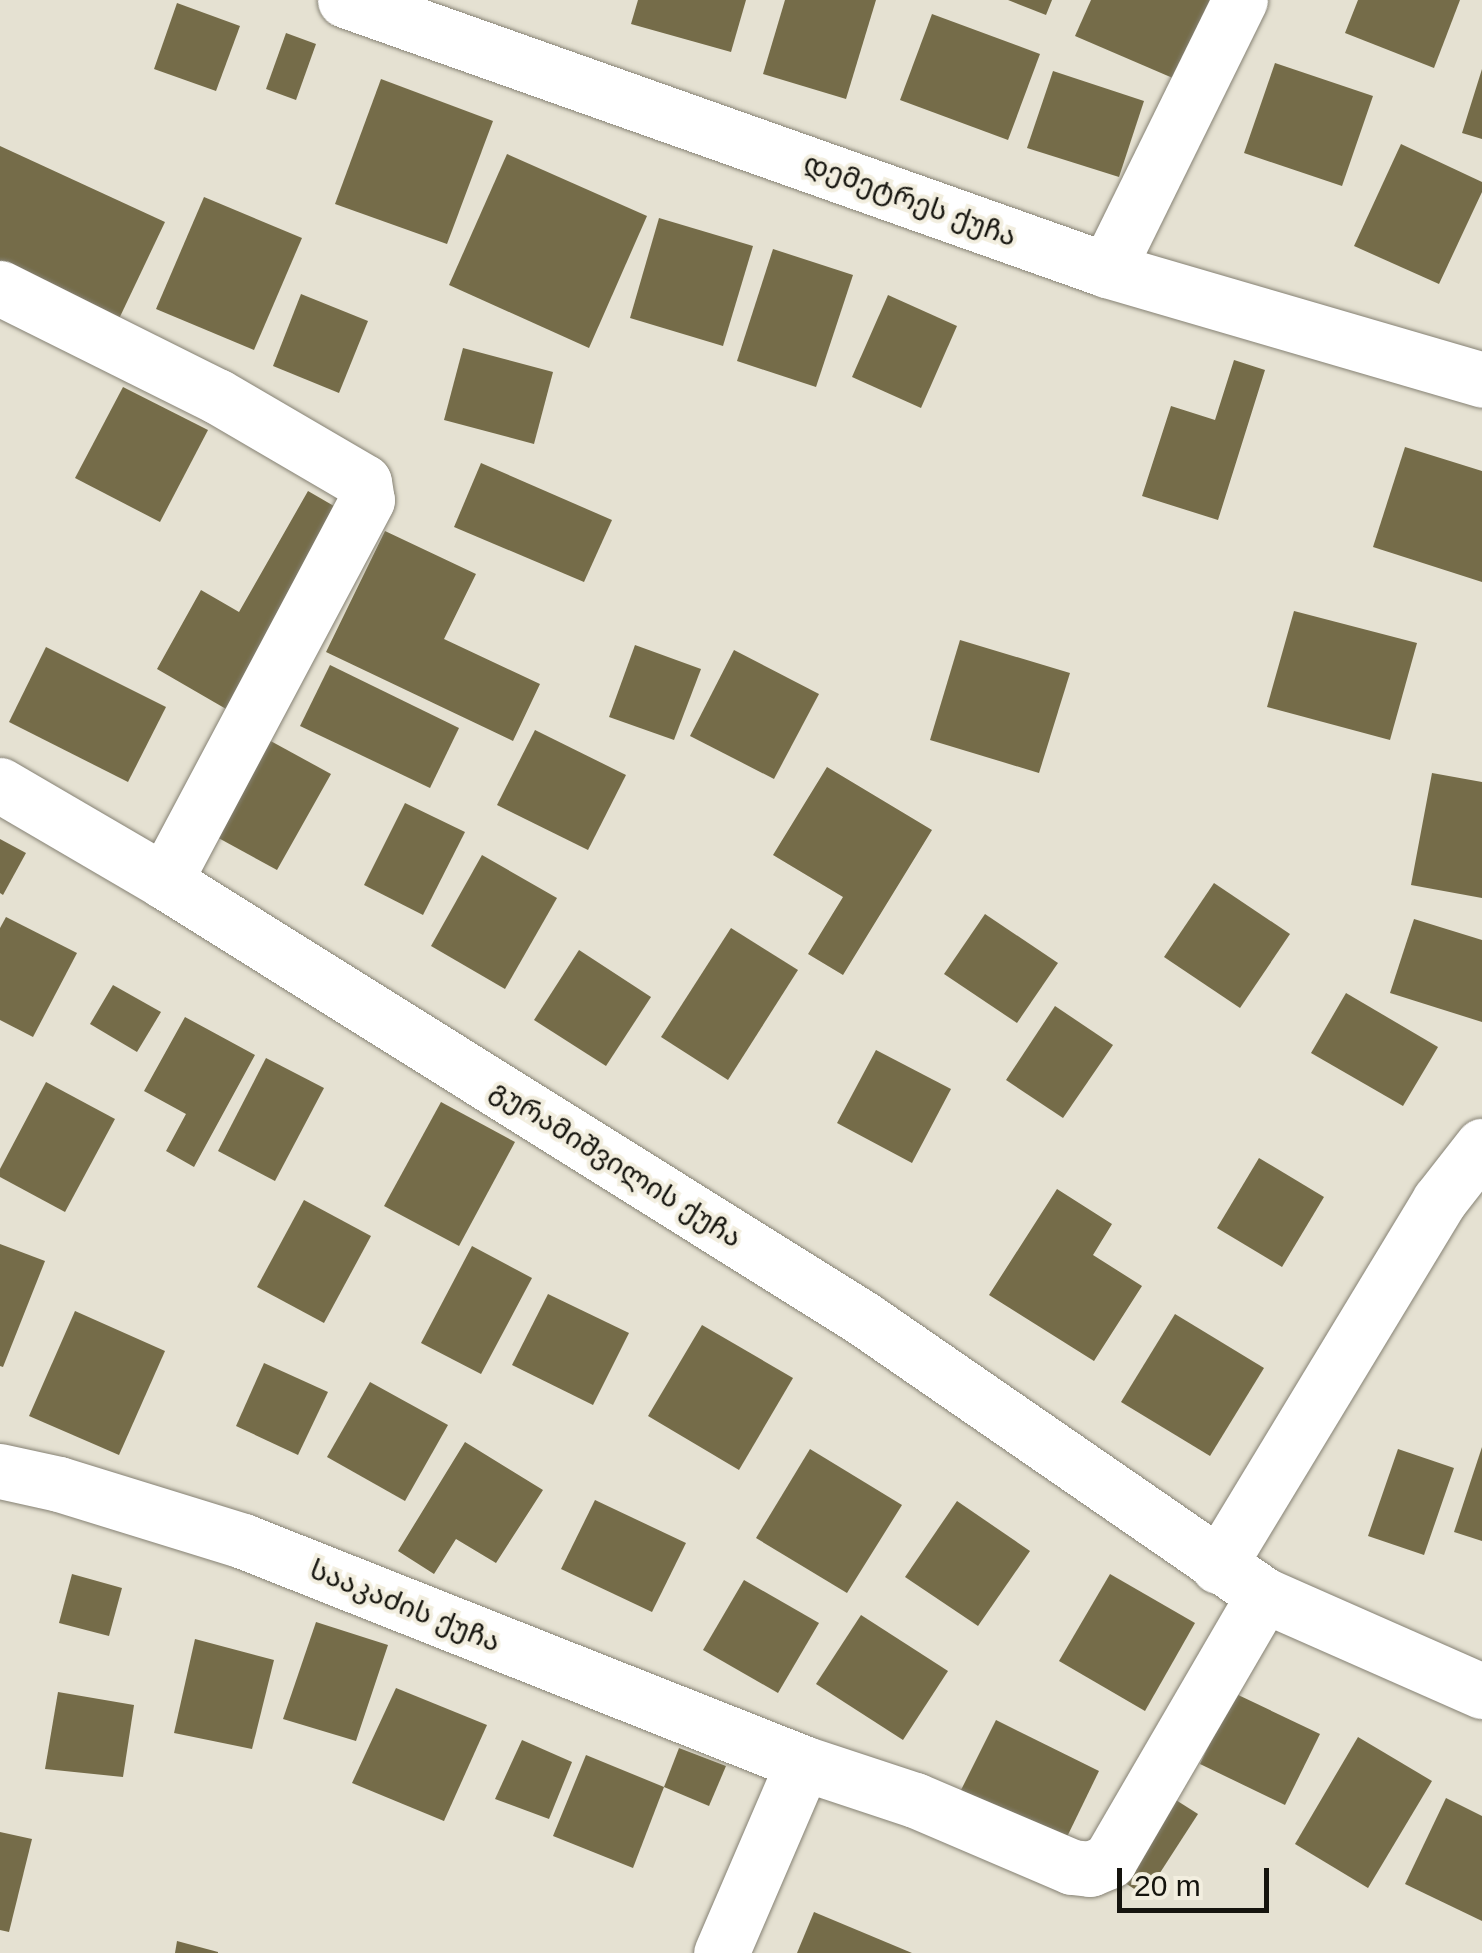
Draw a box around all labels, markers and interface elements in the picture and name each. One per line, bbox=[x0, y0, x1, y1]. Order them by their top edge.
street label: დემეტრეს ქუჩა bbox=[799, 146, 1021, 254]
street label: გურამიშვილის ქუჩა bbox=[484, 1073, 748, 1255]
street label: სააკაძის ქუჩა bbox=[305, 1553, 505, 1659]
scale bar bbox=[1122, 1848, 1274, 1910]
text: 20 m bbox=[1134, 1869, 1201, 1902]

